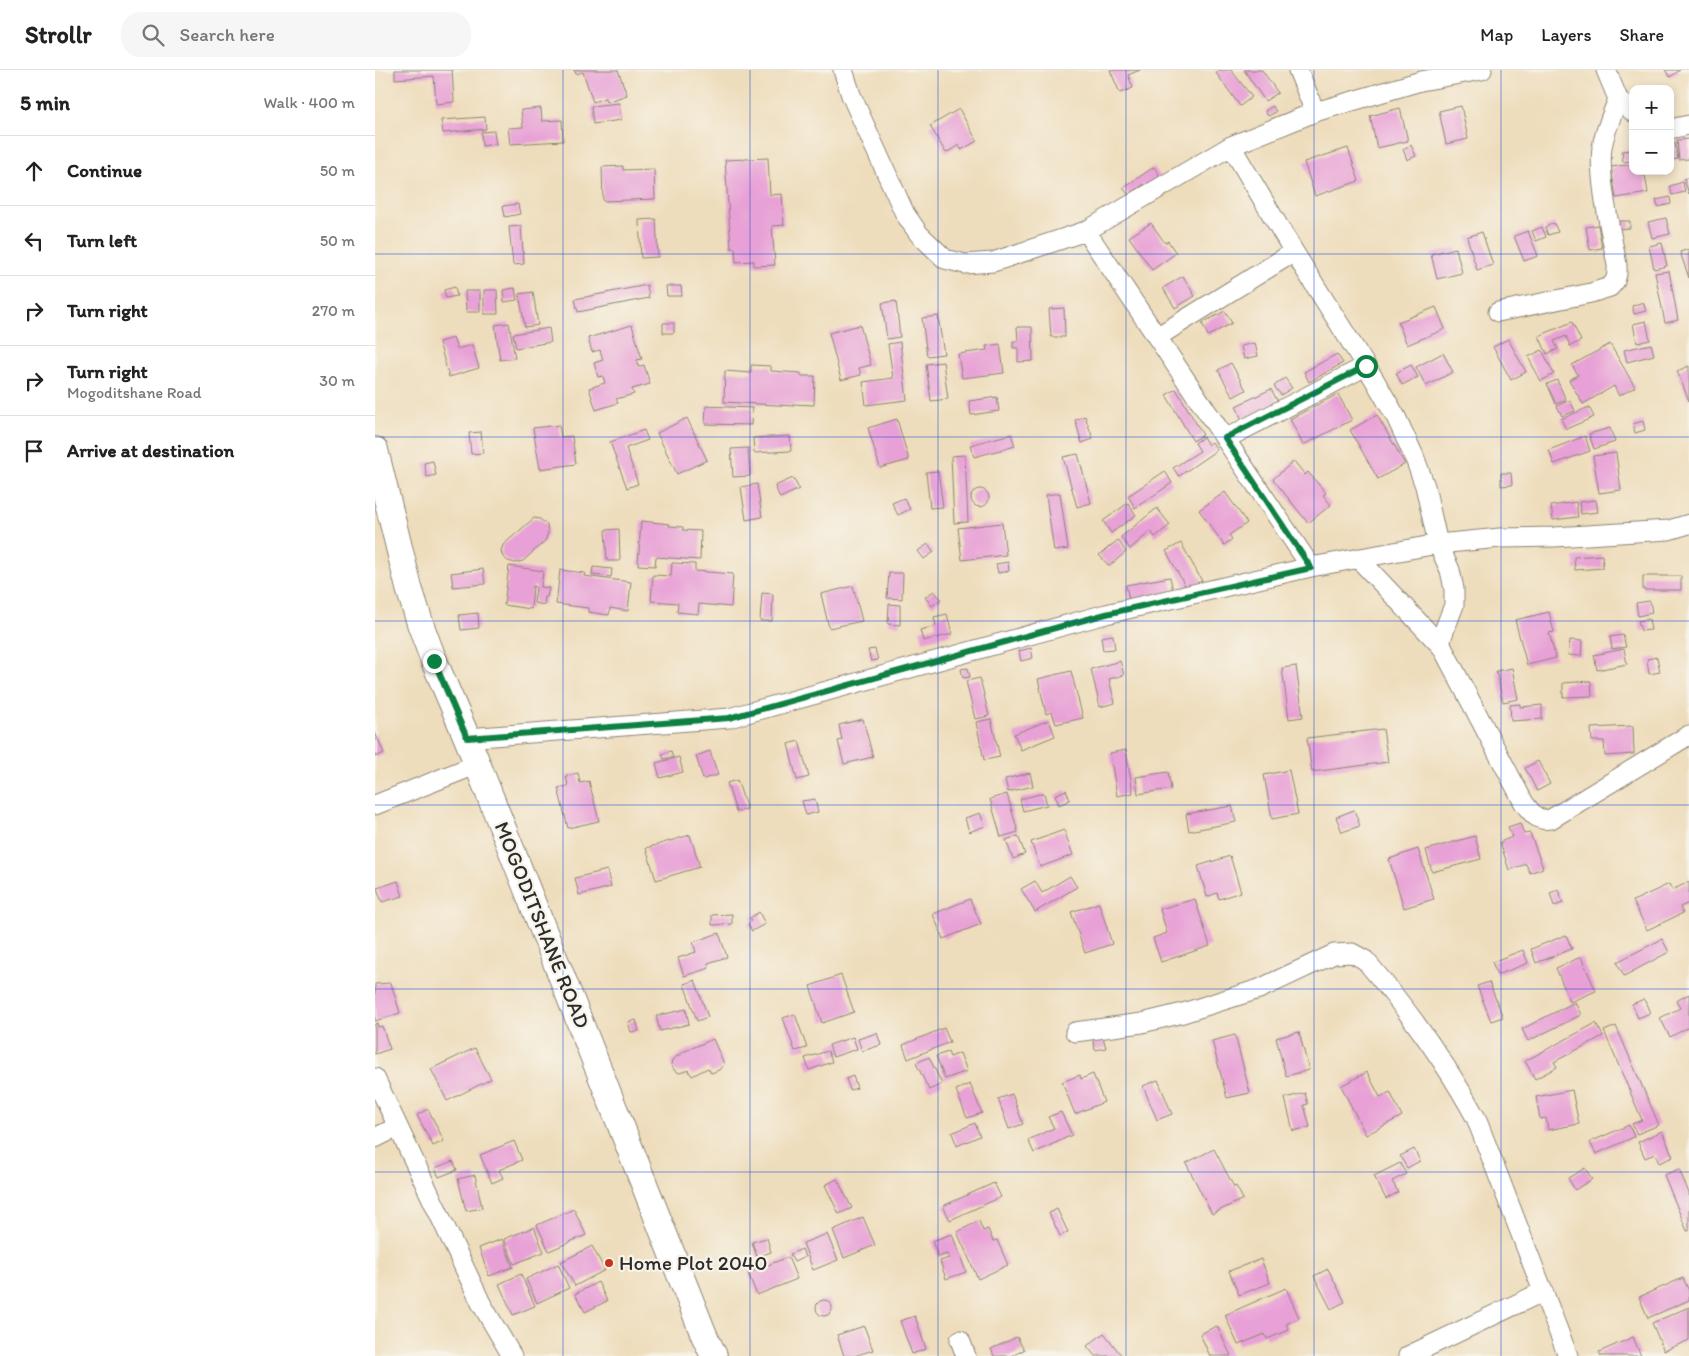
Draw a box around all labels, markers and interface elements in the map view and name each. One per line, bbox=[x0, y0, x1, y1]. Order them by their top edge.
search box bbox=[121, 12, 471, 57]
text: Strollr bbox=[25, 20, 91, 49]
icon: search bbox=[139, 21, 167, 49]
text: Search here bbox=[179, 23, 275, 46]
text: Map bbox=[1480, 24, 1513, 46]
text: Layers bbox=[1541, 24, 1591, 46]
text: Share bbox=[1619, 24, 1664, 46]
map controls bbox=[1629, 85, 1674, 175]
button: + bbox=[1629, 85, 1674, 130]
text: 5 min bbox=[20, 90, 70, 115]
text: Walk · 400 m bbox=[263, 93, 355, 112]
button: − bbox=[1629, 130, 1674, 175]
icon: ahead bbox=[20, 157, 48, 185]
text: Continue bbox=[67, 159, 142, 182]
text: 50 m bbox=[320, 161, 355, 180]
icon: left bbox=[20, 227, 48, 255]
text: Turn left bbox=[67, 229, 137, 252]
text: 50 m bbox=[320, 231, 355, 250]
icon: right bbox=[20, 297, 48, 325]
text: Turn right bbox=[67, 299, 148, 322]
text: 270 m bbox=[312, 301, 355, 320]
route start bbox=[1355, 355, 1378, 378]
text: Turn right bbox=[67, 360, 148, 383]
icon: right bbox=[20, 367, 48, 395]
text: 30 m bbox=[319, 371, 355, 390]
text: Mogoditshane Road bbox=[67, 383, 202, 402]
icon: arrive bbox=[20, 437, 48, 465]
text: Arrive at destination bbox=[67, 439, 234, 462]
route end bbox=[423, 650, 446, 673]
street label: MOGODITSHANE ROAD bbox=[490, 818, 595, 1032]
place label: Home Plot 2040 bbox=[619, 1250, 767, 1275]
marker: Home Plot 2040 bbox=[603, 1257, 615, 1269]

